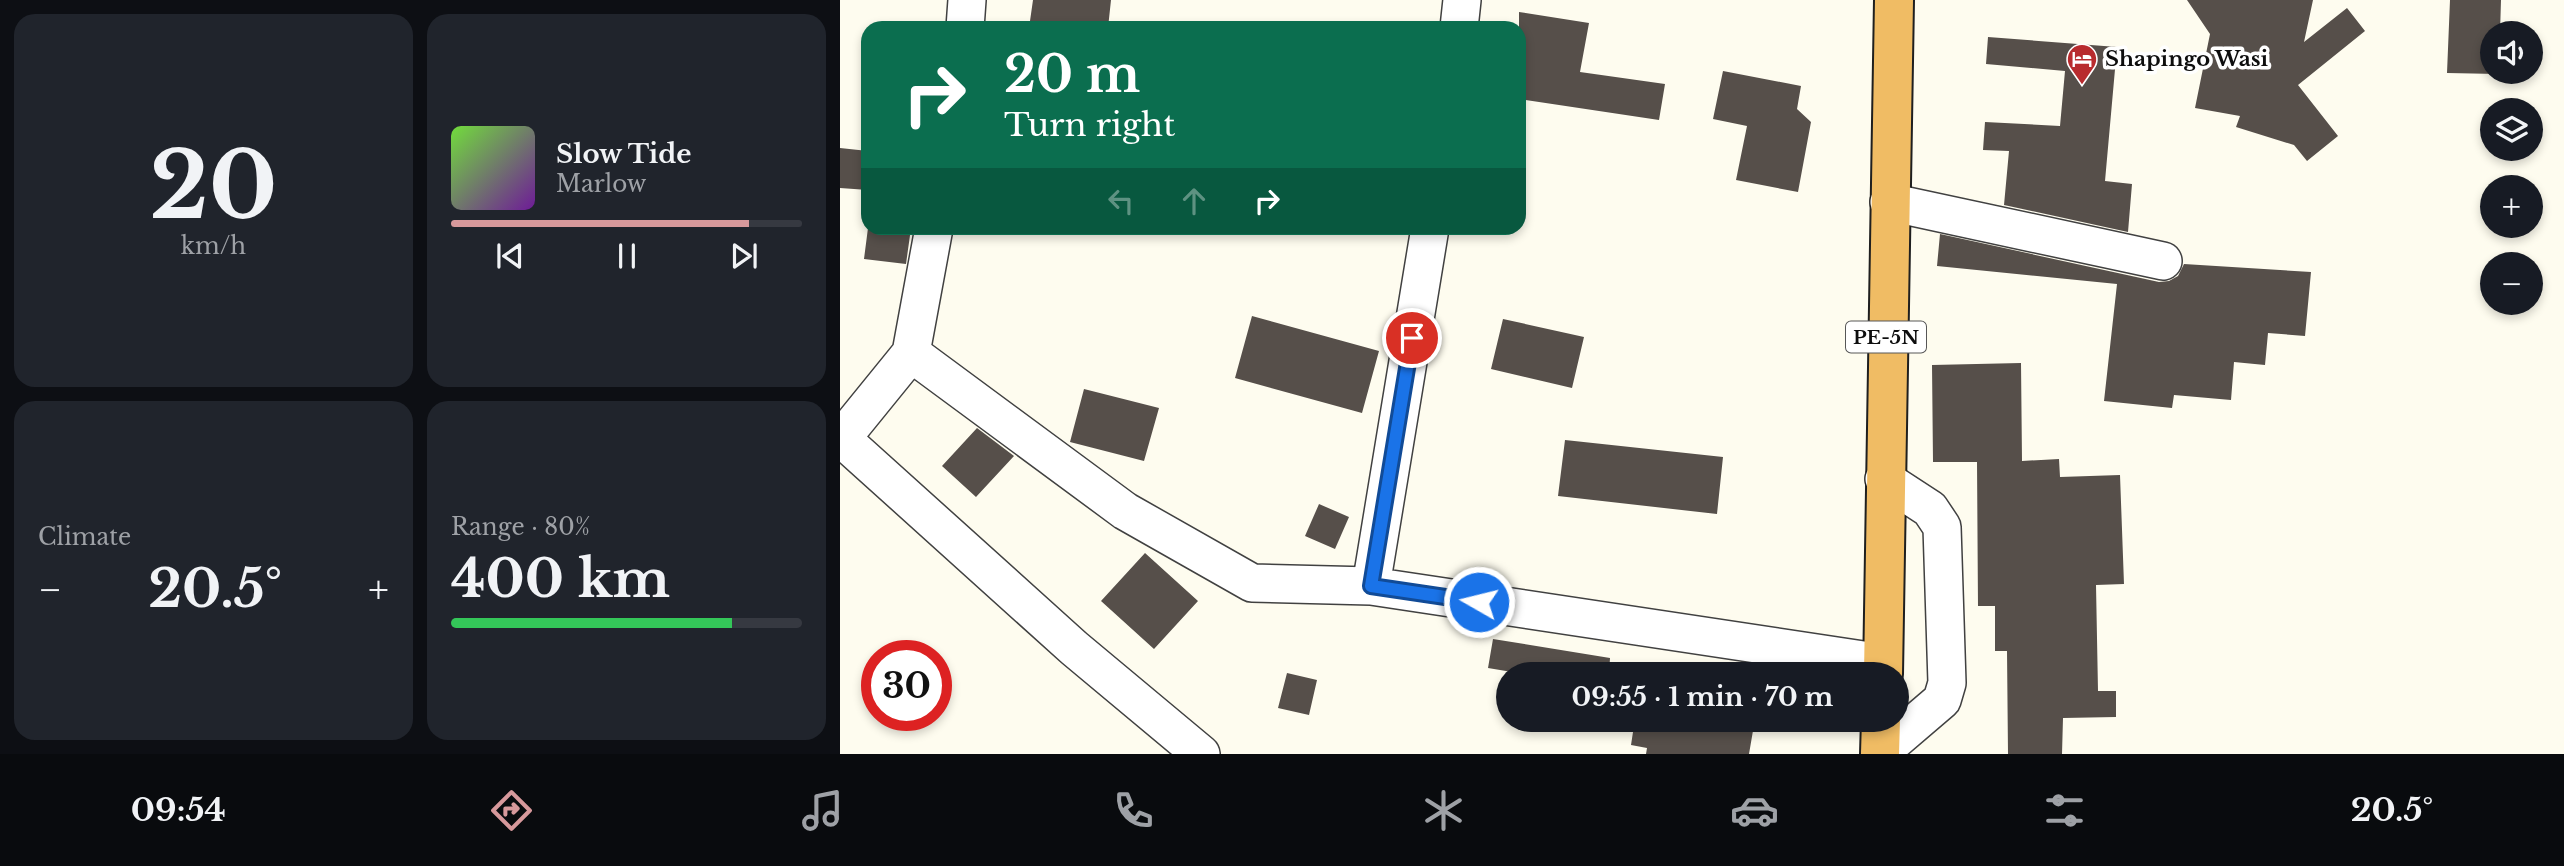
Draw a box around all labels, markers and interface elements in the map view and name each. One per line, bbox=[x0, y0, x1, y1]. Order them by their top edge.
map controls bbox=[2480, 21, 2543, 315]
button: sound bbox=[2480, 21, 2543, 84]
hotel icon: Shapingo Wasi bbox=[2065, 42, 2099, 86]
text: 20 m bbox=[1004, 44, 1140, 105]
place label: Shapingo Wasi bbox=[2105, 46, 2269, 72]
icon: right bbox=[889, 49, 980, 140]
button: layers bbox=[2480, 98, 2543, 161]
text: Turn right bbox=[1004, 105, 1175, 145]
text: 20 bbox=[150, 130, 277, 243]
text: Slow Tide bbox=[556, 138, 692, 170]
text: Marlow bbox=[556, 170, 646, 198]
button: + bbox=[2480, 175, 2543, 238]
icon: left bbox=[1102, 182, 1140, 220]
icon: ahead bbox=[1175, 182, 1213, 220]
icon: right bbox=[1248, 182, 1286, 220]
text: km/h bbox=[181, 232, 246, 260]
icon: previous bbox=[491, 237, 529, 275]
icon: pause bbox=[608, 237, 646, 275]
icon: next bbox=[725, 237, 763, 275]
button: − bbox=[2480, 252, 2543, 315]
pin bbox=[1382, 308, 1442, 368]
icon: arrive bbox=[1393, 319, 1431, 357]
road number: PE-5N bbox=[1846, 322, 1926, 352]
text: Range · 80% bbox=[451, 513, 590, 541]
text: Climate bbox=[38, 523, 131, 551]
text: 400 km bbox=[451, 547, 670, 611]
text: 20.5° bbox=[148, 557, 282, 621]
position arrow bbox=[1442, 565, 1516, 639]
text: − bbox=[38, 566, 62, 613]
text: + bbox=[368, 566, 389, 613]
speed limit sign: 30 bbox=[861, 640, 952, 731]
text: 09:55 · 1 min · 70 m bbox=[1572, 681, 1833, 713]
icon: directions bbox=[487, 786, 536, 835]
icon: music bbox=[798, 786, 847, 835]
icon: phone bbox=[1109, 786, 1158, 835]
icon: climate bbox=[1419, 786, 1468, 835]
icon: car bbox=[1730, 786, 1779, 835]
icon: filters bbox=[2040, 786, 2089, 835]
text: 09:54 bbox=[131, 790, 226, 830]
text: 20.5° bbox=[2351, 790, 2433, 830]

